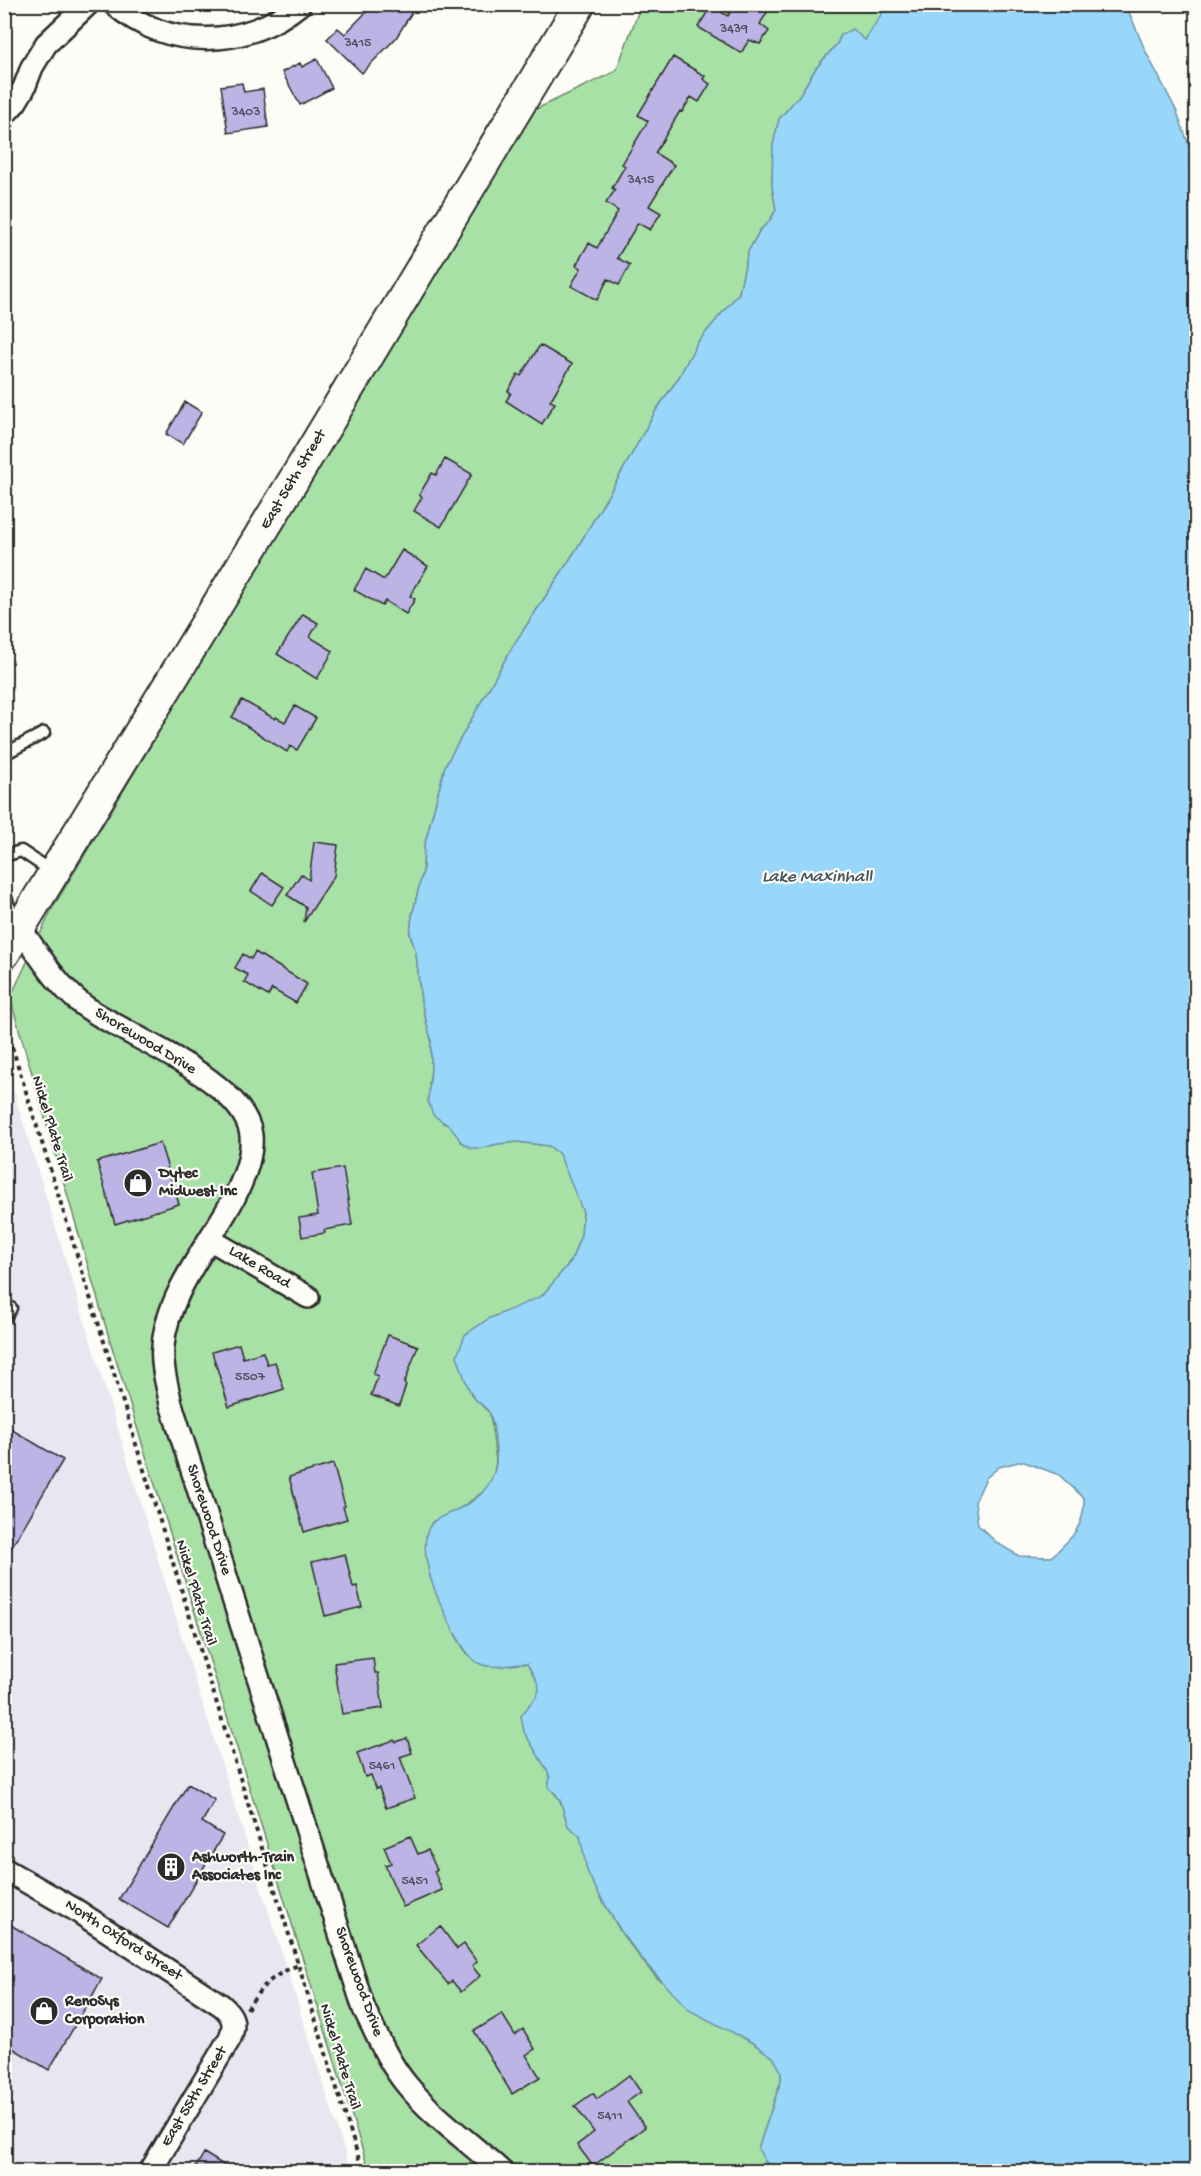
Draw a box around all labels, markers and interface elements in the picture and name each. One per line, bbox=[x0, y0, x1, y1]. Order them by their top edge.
house number: 3439 bbox=[719, 21, 748, 38]
house number: 3415 bbox=[344, 35, 371, 52]
house number: 3403 bbox=[230, 104, 261, 121]
house number: 3415 bbox=[627, 172, 654, 189]
street label: East 56th Street bbox=[257, 425, 332, 533]
water label: Lake Maxinhall bbox=[762, 867, 873, 888]
street label: Shorewood Drive bbox=[91, 1004, 200, 1080]
street label: Nickel Plate Trail bbox=[26, 1074, 76, 1184]
place label: Dytec Midwest Inc bbox=[157, 1165, 238, 1202]
shop icon: Dytec Midwest Inc bbox=[122, 1167, 154, 1199]
street label: Lake Road bbox=[225, 1242, 295, 1295]
house number: 5507 bbox=[235, 1369, 266, 1386]
street label: Shorewood Drive bbox=[181, 1462, 235, 1578]
street label: Nickel Plate Trail bbox=[170, 1538, 220, 1648]
house number: 5461 bbox=[369, 1758, 395, 1775]
place label: Ashworth-Train Associates Inc bbox=[191, 1849, 295, 1886]
building icon: Ashworth-Train Associates Inc bbox=[155, 1851, 187, 1883]
house number: 5451 bbox=[401, 1873, 429, 1890]
street label: North Oxford Street bbox=[61, 1896, 186, 1987]
street label: Shorewood Drive bbox=[329, 1925, 387, 2040]
place label: RenoSys Corporation bbox=[64, 1993, 145, 2030]
shop icon: RenoSys Corporation bbox=[28, 1995, 60, 2027]
street label: Nickel Plate Trail bbox=[314, 2002, 364, 2112]
street label: East 55th Street bbox=[158, 2042, 233, 2151]
house number: 5411 bbox=[597, 2108, 623, 2125]

